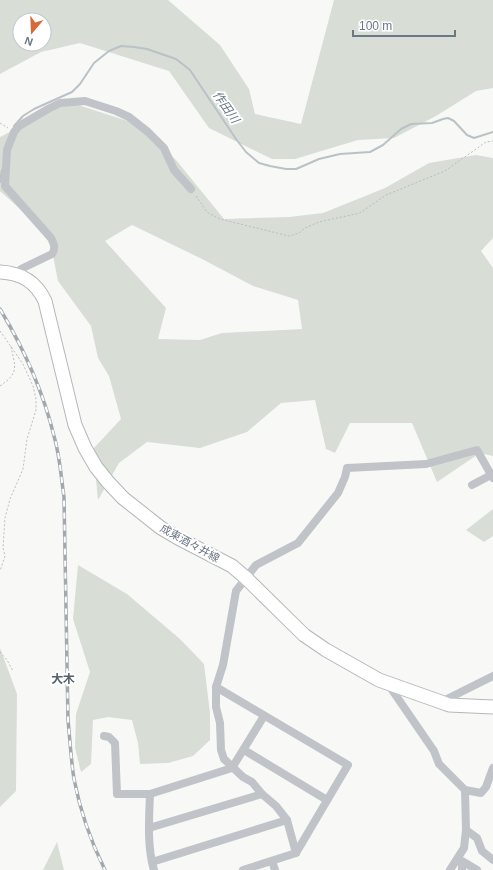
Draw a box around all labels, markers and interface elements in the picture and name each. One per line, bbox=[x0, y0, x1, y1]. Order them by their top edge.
north arrow bbox=[12, 12, 52, 52]
scale bar bbox=[353, 12, 455, 38]
text: 100 m bbox=[359, 19, 392, 33]
text: N bbox=[23, 34, 34, 48]
water label: 作田川 bbox=[210, 88, 243, 127]
street label: 成東酒々井線 bbox=[158, 522, 222, 564]
district label: 大木 bbox=[51, 672, 75, 686]

